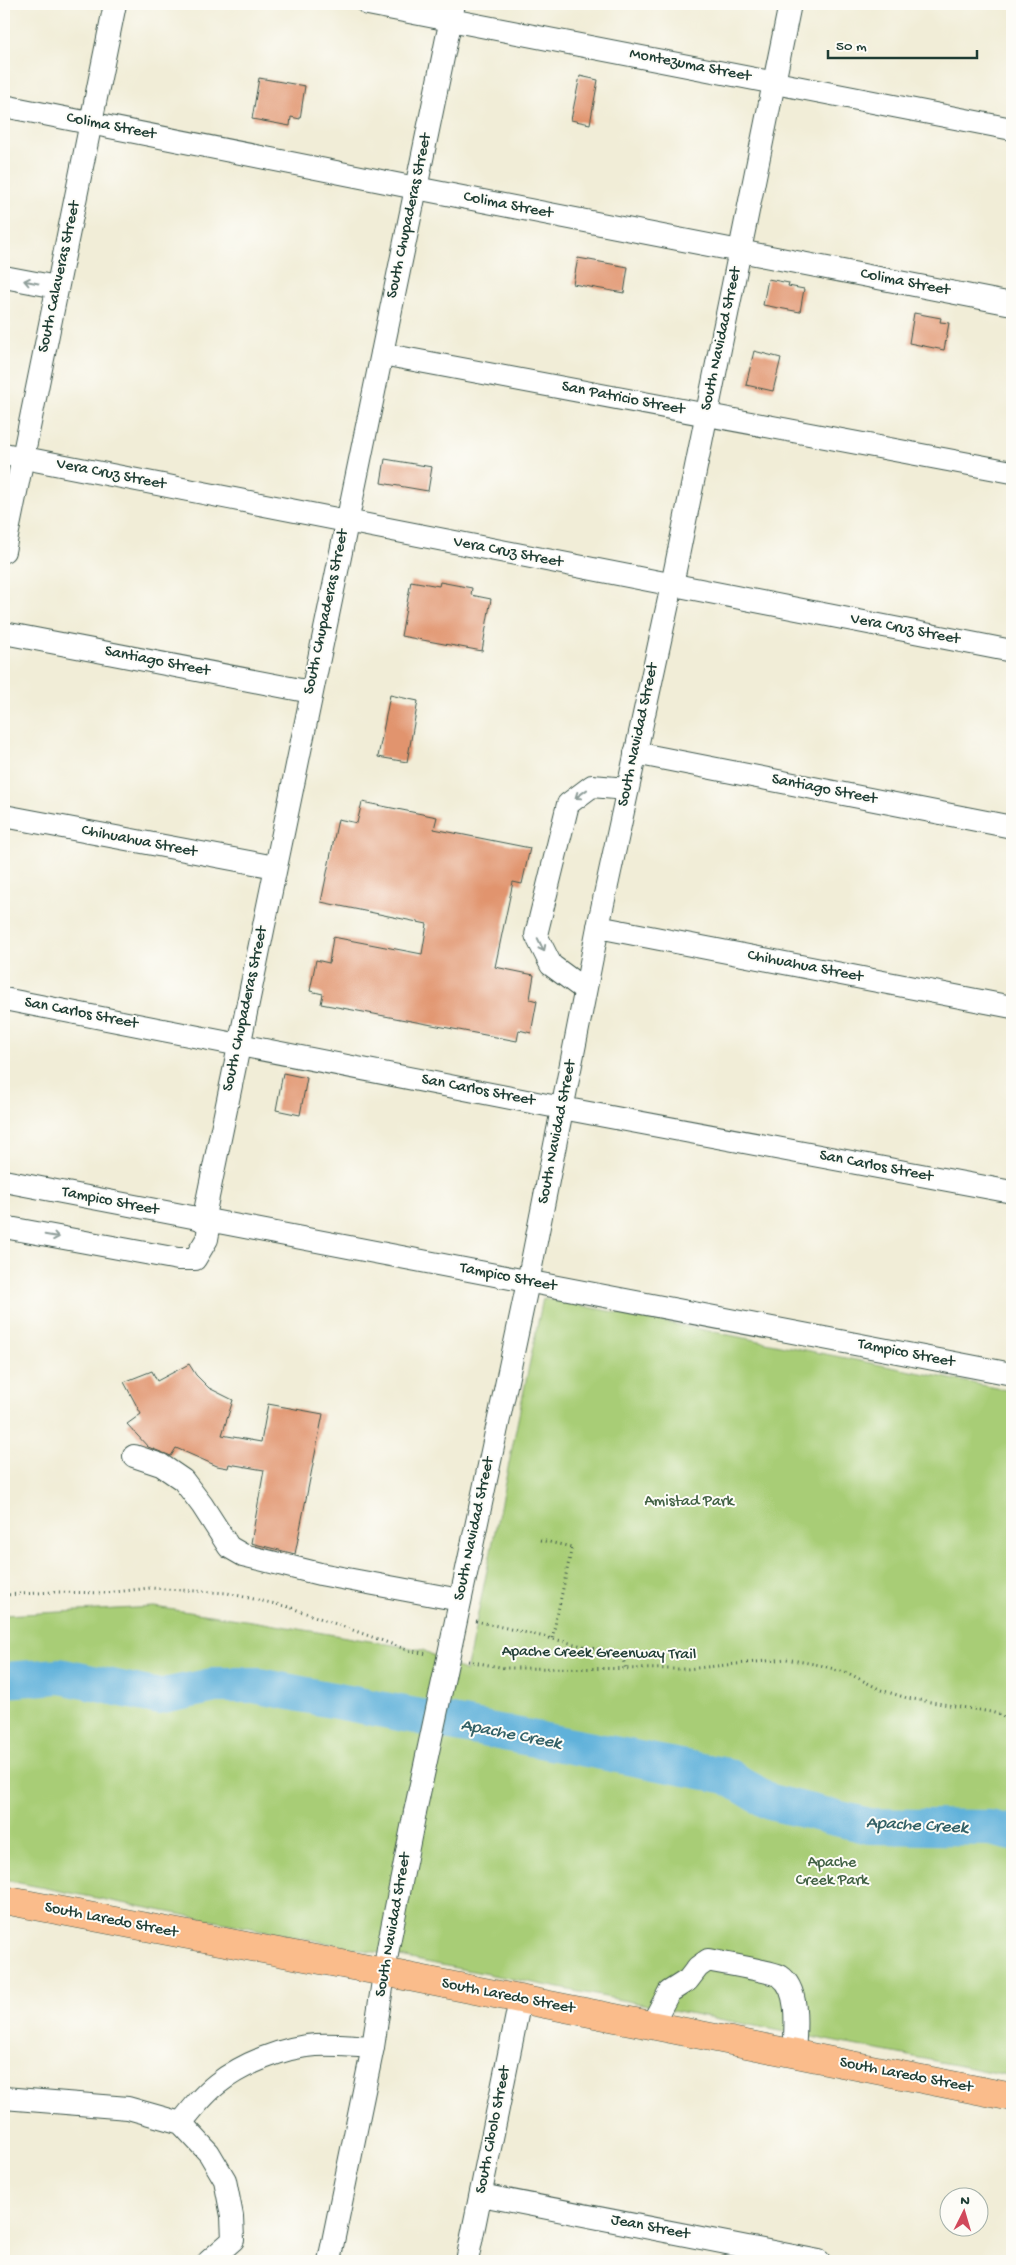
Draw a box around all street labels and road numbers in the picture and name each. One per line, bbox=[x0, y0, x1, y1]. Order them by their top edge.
street label: Montezuma Street bbox=[628, 45, 754, 87]
street label: Colima Street bbox=[65, 109, 159, 145]
street label: South Chupaderas Street bbox=[383, 130, 437, 300]
street label: Colima Street bbox=[462, 188, 556, 224]
street label: South Calaveras Street bbox=[35, 198, 86, 354]
street label: South Navidad Street bbox=[698, 264, 747, 412]
street label: Colima Street bbox=[859, 265, 953, 301]
street label: San Patricio Street bbox=[560, 378, 687, 421]
street label: Vera Cruz Street bbox=[54, 455, 169, 495]
street label: South Chupaderas Street bbox=[300, 526, 354, 696]
street label: Vera Cruz Street bbox=[451, 533, 566, 573]
street label: Vera Cruz Street bbox=[848, 610, 963, 650]
street label: Santiago Street bbox=[103, 642, 213, 682]
street label: South Navidad Street bbox=[615, 660, 664, 808]
street label: Santiago Street bbox=[770, 770, 880, 810]
street label: Chihuahua Street bbox=[80, 821, 200, 863]
street label: South Chupaderas Street bbox=[219, 923, 273, 1093]
street label: Chihuahua Street bbox=[746, 946, 866, 988]
street label: San Carlos Street bbox=[23, 994, 141, 1035]
street label: South Navidad Street bbox=[535, 1057, 582, 1206]
street label: San Carlos Street bbox=[420, 1071, 538, 1112]
street label: San Carlos Street bbox=[818, 1147, 936, 1188]
street label: Tampico Street bbox=[59, 1183, 161, 1221]
street label: Tampico Street bbox=[457, 1259, 559, 1297]
street label: Tampico Street bbox=[855, 1335, 957, 1373]
street label: South Navidad Street bbox=[451, 1454, 500, 1602]
street label: Apache Creek Greenway Trail bbox=[502, 1643, 696, 1665]
street label: South Navidad Street bbox=[372, 1850, 416, 1999]
street label: South Laredo Street bbox=[43, 1899, 180, 1943]
street label: South Laredo Street bbox=[440, 1975, 577, 2019]
street label: South Laredo Street bbox=[838, 2054, 975, 2098]
street label: South Cibolo Street bbox=[472, 2063, 516, 2195]
street label: Jean Street bbox=[609, 2211, 692, 2245]

